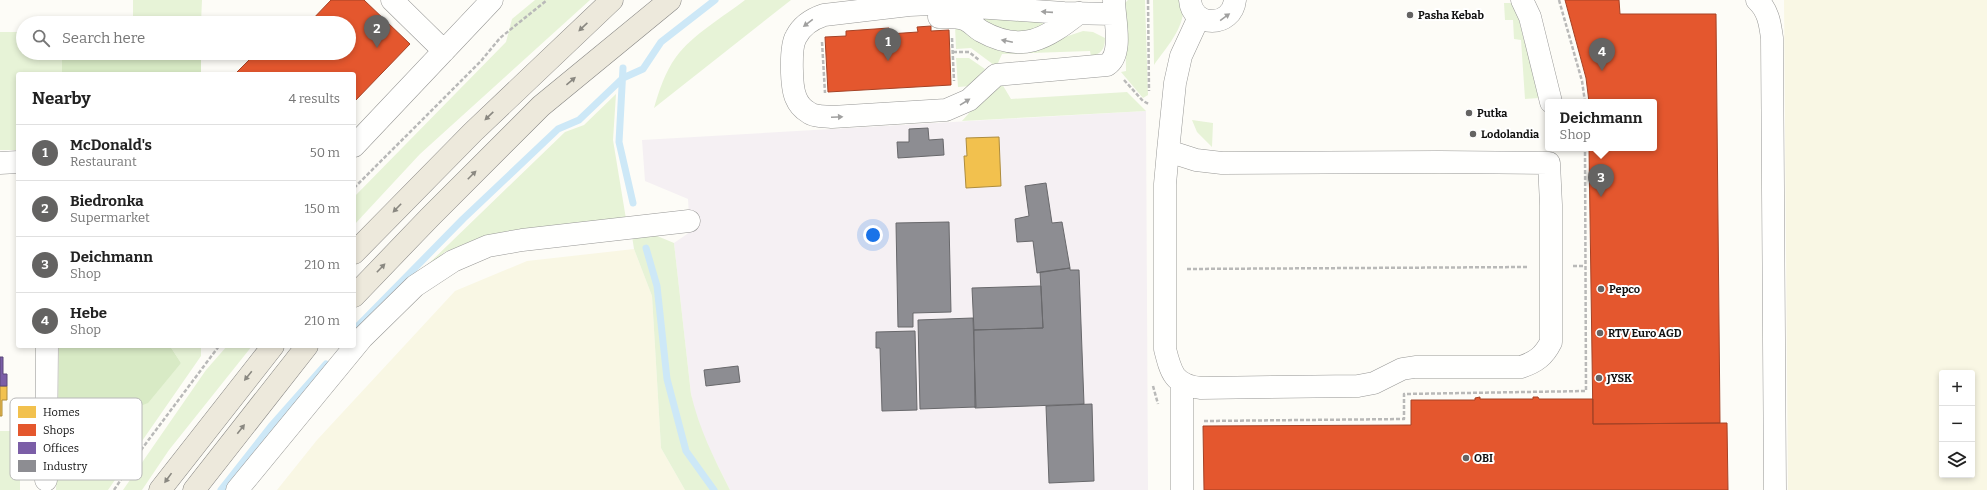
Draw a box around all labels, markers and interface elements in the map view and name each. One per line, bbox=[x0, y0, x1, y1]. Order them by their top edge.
one-way arrow bbox=[1041, 8, 1053, 15]
place label: Pasha Kebab bbox=[1418, 9, 1484, 22]
marker: Pasha Kebab bbox=[1405, 10, 1415, 20]
one-way arrow bbox=[1220, 13, 1230, 21]
pin: 2 bbox=[364, 15, 390, 48]
search box bbox=[16, 16, 356, 60]
one-way arrow bbox=[802, 18, 813, 27]
one-way arrow bbox=[578, 22, 588, 32]
icon: search bbox=[30, 27, 52, 49]
pin: 1 bbox=[875, 28, 901, 61]
text: Search here bbox=[62, 29, 145, 47]
one-way arrow bbox=[1000, 38, 1013, 44]
pin: 4 bbox=[1589, 38, 1615, 71]
one-way arrow bbox=[566, 77, 576, 86]
text: Nearby bbox=[32, 88, 91, 109]
text: 4 results bbox=[288, 91, 340, 106]
one-way arrow bbox=[959, 98, 971, 105]
popup bbox=[1545, 99, 1657, 151]
place label: Putka bbox=[1477, 107, 1508, 120]
marker: Putka bbox=[1464, 108, 1474, 118]
text: Deichmann bbox=[1560, 109, 1642, 127]
one-way arrow bbox=[484, 111, 494, 121]
one-way arrow bbox=[831, 113, 843, 120]
text: Shop bbox=[1560, 127, 1591, 142]
place label: Lodolandia bbox=[1481, 128, 1540, 141]
marker: Lodolandia bbox=[1468, 129, 1478, 139]
text: McDonald's bbox=[70, 136, 152, 154]
text: 1 bbox=[42, 145, 48, 160]
text: 50 m bbox=[310, 145, 340, 160]
text: Restaurant bbox=[70, 154, 137, 169]
pin: 3 bbox=[1588, 164, 1614, 197]
one-way arrow bbox=[467, 170, 477, 180]
text: Biedronka bbox=[70, 192, 144, 210]
text: 2 bbox=[41, 201, 49, 216]
text: 150 m bbox=[304, 201, 340, 216]
one-way arrow bbox=[392, 203, 402, 213]
text: Supermarket bbox=[70, 210, 150, 225]
your location bbox=[863, 225, 883, 245]
text: Deichmann bbox=[70, 248, 153, 266]
text: 3 bbox=[41, 257, 49, 272]
text: 210 m bbox=[304, 257, 340, 272]
one-way arrow bbox=[376, 263, 386, 273]
text: Shop bbox=[70, 266, 101, 281]
place label: Pepco bbox=[1609, 283, 1640, 296]
marker: Pepco bbox=[1596, 284, 1606, 294]
text: Hebe bbox=[70, 304, 107, 322]
text: 4 bbox=[41, 313, 49, 328]
text: 210 m bbox=[304, 313, 340, 328]
text: Shop bbox=[70, 322, 101, 337]
place label: RTV Euro AGD bbox=[1608, 327, 1682, 340]
marker: RTV Euro AGD bbox=[1595, 328, 1605, 338]
map controls bbox=[1939, 370, 1975, 478]
button: + bbox=[1939, 370, 1975, 406]
one-way arrow bbox=[244, 371, 253, 382]
place label: JYSK bbox=[1606, 372, 1632, 385]
marker: JYSK bbox=[1594, 373, 1604, 383]
legend bbox=[10, 398, 142, 480]
text: Homes bbox=[43, 406, 80, 419]
button: − bbox=[1939, 406, 1975, 442]
text: Shops bbox=[43, 424, 75, 437]
one-way arrow bbox=[236, 424, 245, 435]
text: Offices bbox=[43, 442, 79, 455]
button: layers bbox=[1939, 442, 1975, 478]
place label: OBI bbox=[1474, 452, 1493, 465]
marker: OBI bbox=[1461, 453, 1471, 463]
text: Industry bbox=[43, 460, 87, 473]
one-way arrow bbox=[164, 473, 172, 484]

